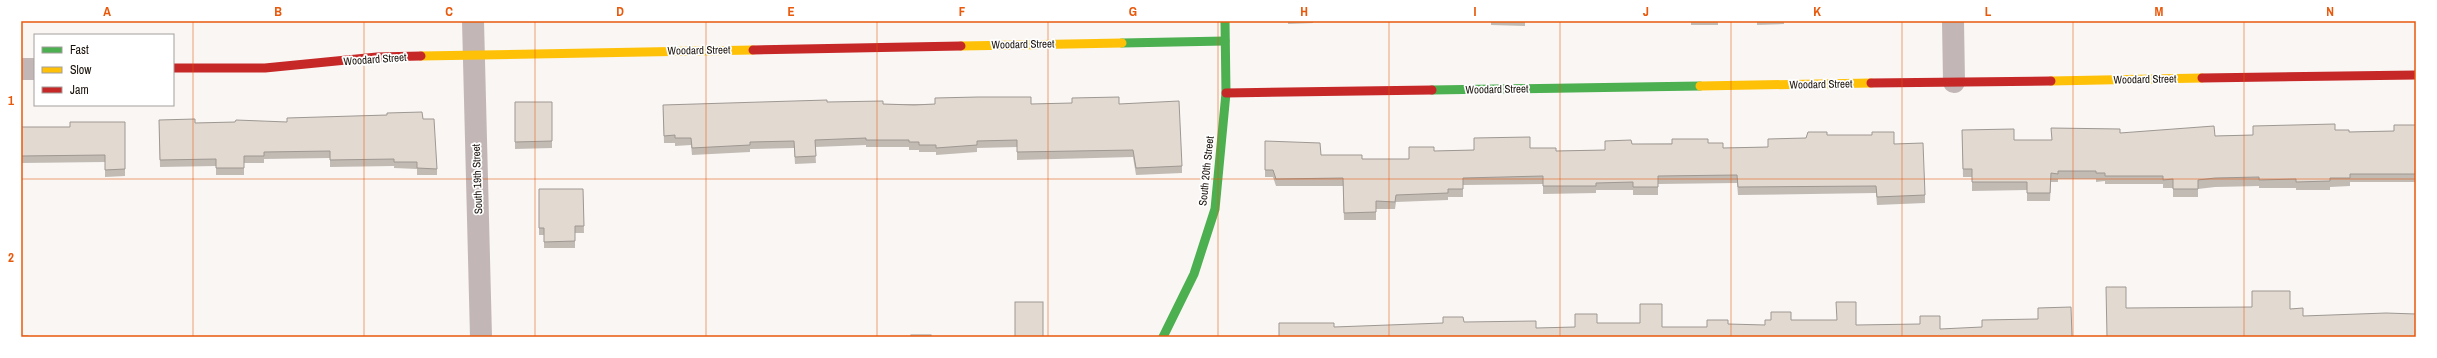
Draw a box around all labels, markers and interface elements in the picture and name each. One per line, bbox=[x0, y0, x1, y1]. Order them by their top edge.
text: A bbox=[103, 3, 111, 20]
text: B bbox=[274, 3, 282, 20]
text: C bbox=[445, 3, 453, 20]
text: D bbox=[616, 3, 624, 20]
text: E bbox=[787, 3, 795, 20]
text: F bbox=[959, 3, 966, 20]
text: G bbox=[1129, 3, 1137, 20]
text: H bbox=[1300, 3, 1308, 20]
text: I bbox=[1474, 3, 1477, 20]
text: J bbox=[1643, 3, 1649, 20]
text: K bbox=[1813, 3, 1821, 20]
text: L bbox=[1985, 3, 1992, 20]
text: M bbox=[2155, 3, 2164, 20]
text: N bbox=[2326, 3, 2334, 20]
legend bbox=[34, 34, 174, 106]
street label: Woodard Street bbox=[991, 36, 1055, 52]
text: Fast bbox=[70, 42, 89, 58]
street label: Woodard Street bbox=[667, 42, 731, 58]
street label: Woodard Street bbox=[343, 50, 407, 68]
text: Slow bbox=[70, 62, 92, 78]
street label: Woodard Street bbox=[2113, 71, 2177, 87]
street label: Woodard Street bbox=[1789, 76, 1853, 92]
street label: Woodard Street bbox=[1465, 81, 1529, 97]
text: Jam bbox=[70, 82, 89, 98]
text: 1 bbox=[8, 92, 14, 109]
street label: South 20th Street bbox=[1195, 135, 1217, 207]
street label: South 19th Street bbox=[469, 143, 485, 214]
text: 2 bbox=[8, 249, 14, 266]

